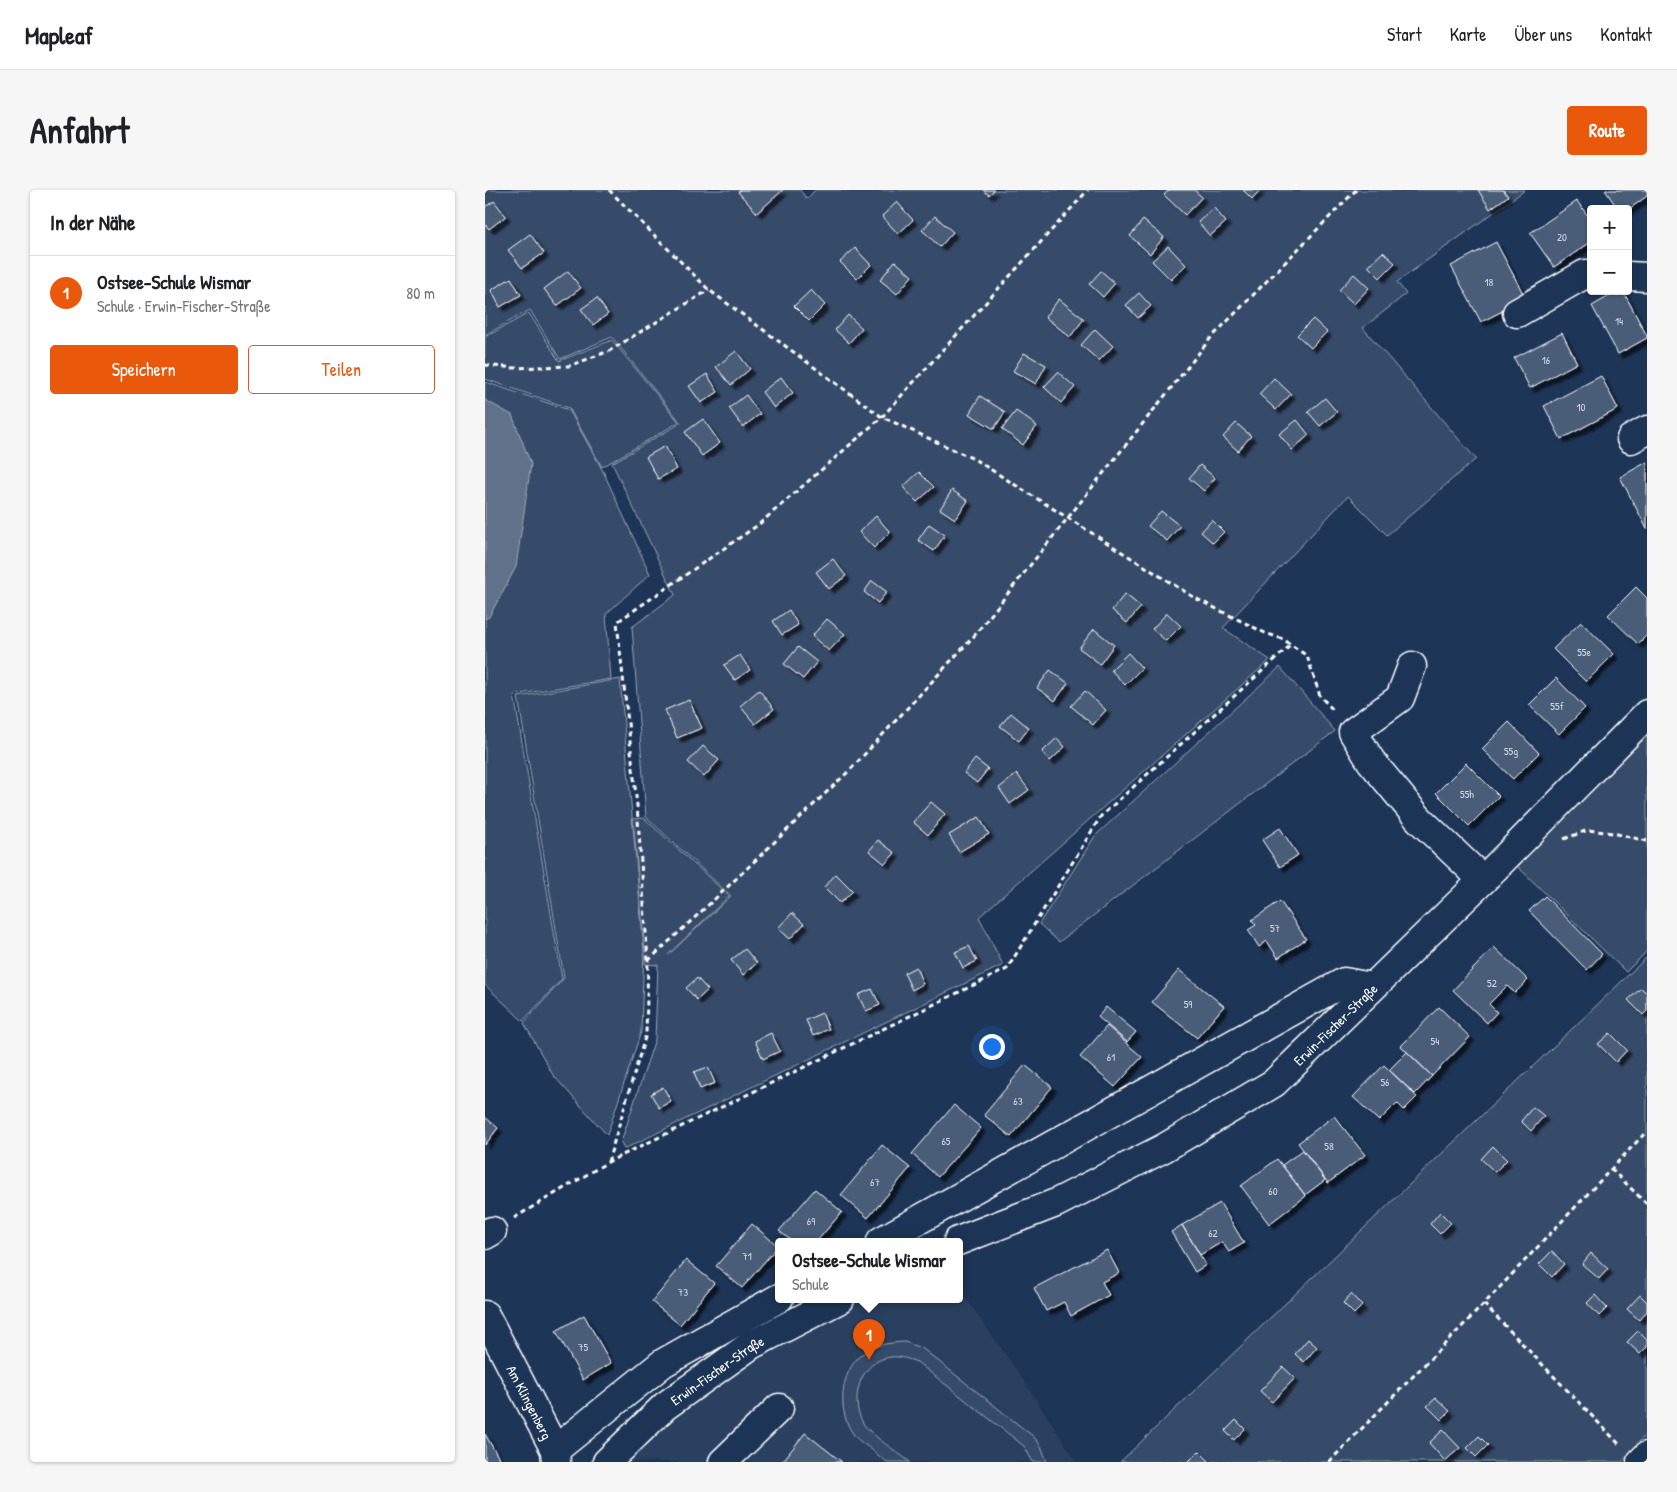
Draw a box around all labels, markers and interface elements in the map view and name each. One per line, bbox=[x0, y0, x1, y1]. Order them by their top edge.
text: Mapleaf bbox=[25, 19, 93, 51]
text: Start bbox=[1387, 22, 1422, 47]
text: Karte bbox=[1450, 22, 1486, 47]
text: Über uns bbox=[1514, 22, 1572, 47]
text: Kontakt bbox=[1600, 22, 1652, 47]
button: Route bbox=[1567, 106, 1647, 155]
text: Anfahrt bbox=[30, 107, 129, 154]
map controls bbox=[1587, 205, 1632, 295]
button: + bbox=[1587, 205, 1632, 250]
text: In der Nähe bbox=[50, 208, 135, 237]
house number: 20 bbox=[1557, 230, 1567, 244]
button: − bbox=[1587, 250, 1632, 295]
text: Ostsee-Schule Wismar bbox=[97, 269, 251, 295]
house number: 18 bbox=[1485, 275, 1494, 289]
text: 1 bbox=[63, 282, 69, 304]
text: 80 m bbox=[406, 282, 435, 304]
text: Schule · Erwin-Fischer-Straße bbox=[97, 295, 271, 317]
house number: 14 bbox=[1615, 314, 1623, 328]
button: Speichern bbox=[50, 345, 238, 394]
button: Teilen bbox=[248, 345, 435, 394]
house number: 16 bbox=[1542, 353, 1551, 367]
house number: 10 bbox=[1577, 400, 1586, 414]
house number: 55e bbox=[1577, 645, 1591, 659]
house number: 55f bbox=[1550, 699, 1564, 713]
house number: 55g bbox=[1504, 744, 1518, 758]
house number: 55h bbox=[1460, 787, 1474, 801]
house number: 57 bbox=[1270, 921, 1280, 935]
house number: 52 bbox=[1487, 976, 1497, 990]
street label: Erwin-Fischer-Straße bbox=[1289, 978, 1381, 1069]
house number: 59 bbox=[1184, 997, 1192, 1011]
your location bbox=[979, 1034, 1005, 1060]
house number: 54 bbox=[1431, 1034, 1439, 1048]
house number: 61 bbox=[1107, 1050, 1115, 1064]
house number: 56 bbox=[1380, 1075, 1390, 1089]
house number: 63 bbox=[1013, 1094, 1023, 1108]
house number: 65 bbox=[941, 1134, 951, 1148]
house number: 58 bbox=[1324, 1139, 1334, 1153]
house number: 67 bbox=[870, 1175, 880, 1189]
house number: 60 bbox=[1268, 1184, 1278, 1198]
house number: 69 bbox=[807, 1214, 815, 1228]
house number: 62 bbox=[1208, 1226, 1218, 1240]
popup bbox=[775, 1238, 963, 1303]
text: Ostsee-Schule Wismar bbox=[792, 1247, 946, 1273]
house number: 71 bbox=[742, 1249, 752, 1263]
text: Schule bbox=[792, 1273, 829, 1295]
house number: 73 bbox=[678, 1285, 688, 1299]
pin: 1 bbox=[853, 1319, 885, 1360]
street label: Erwin-Fischer-Straße bbox=[666, 1330, 767, 1409]
house number: 75 bbox=[578, 1340, 588, 1354]
street label: Am Klingenberg bbox=[503, 1362, 557, 1443]

